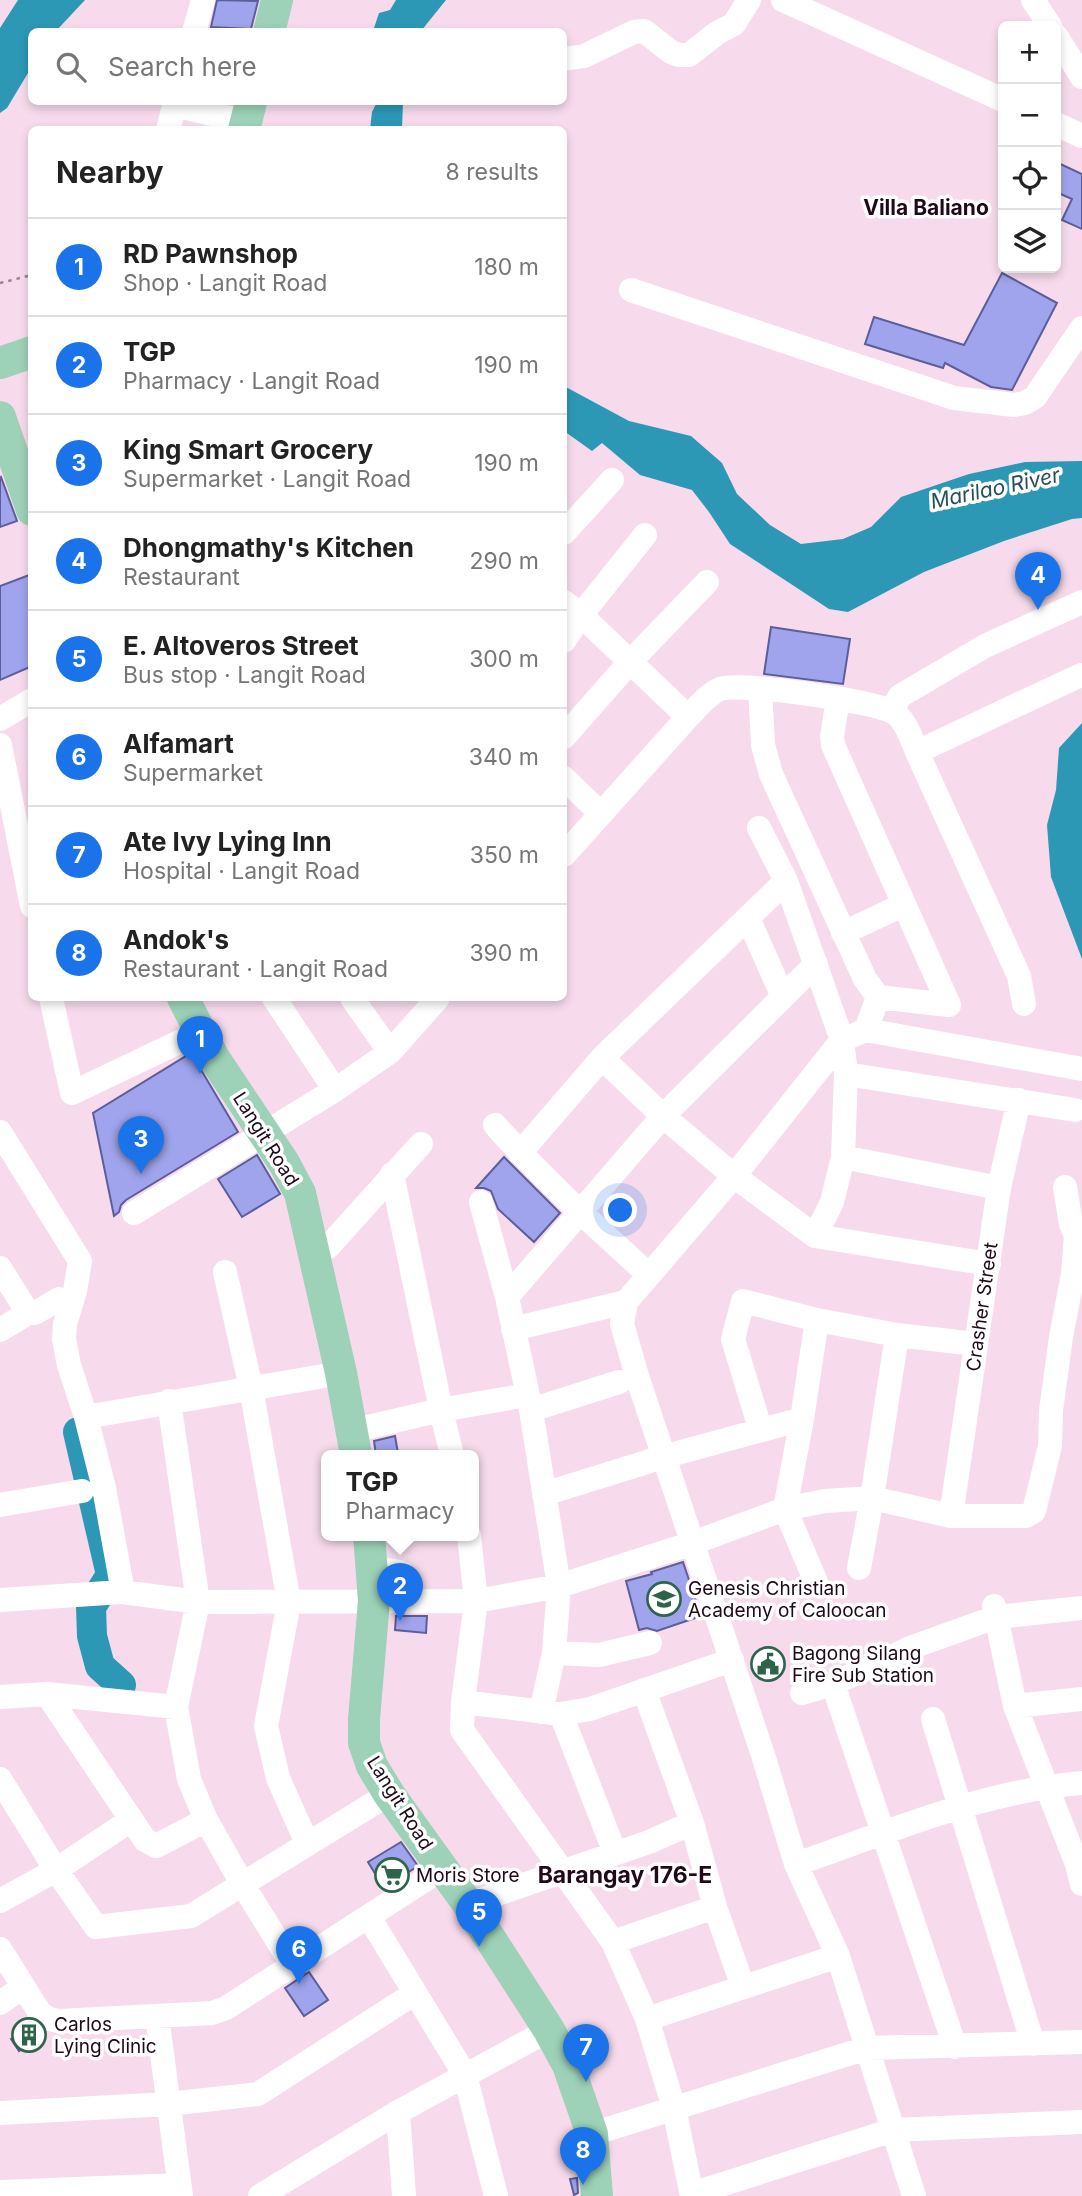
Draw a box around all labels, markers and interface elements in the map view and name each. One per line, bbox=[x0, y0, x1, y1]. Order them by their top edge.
map controls bbox=[998, 21, 1061, 273]
button: + bbox=[998, 21, 1061, 84]
search box bbox=[28, 28, 567, 105]
icon: search bbox=[52, 48, 90, 86]
text: Search here bbox=[108, 51, 257, 82]
button: − bbox=[998, 84, 1061, 147]
button: locate bbox=[998, 147, 1061, 210]
text: Nearby bbox=[56, 154, 164, 190]
text: 8 results bbox=[446, 158, 539, 186]
district label: Villa Baliano bbox=[863, 195, 989, 220]
button: layers bbox=[998, 210, 1061, 273]
text: RD Pawnshop bbox=[123, 238, 298, 269]
text: 1 bbox=[74, 253, 84, 281]
text: 180 m bbox=[474, 253, 539, 281]
text: Shop · Langit Road bbox=[123, 269, 327, 297]
text: TGP bbox=[123, 336, 176, 367]
text: 2 bbox=[72, 351, 86, 379]
text: 190 m bbox=[474, 351, 539, 379]
text: Pharmacy · Langit Road bbox=[123, 367, 380, 395]
text: King Smart Grocery bbox=[123, 434, 373, 465]
text: 3 bbox=[72, 449, 86, 477]
text: 190 m bbox=[474, 449, 539, 477]
water label: Marilao River bbox=[928, 462, 1063, 514]
text: Supermarket · Langit Road bbox=[123, 465, 411, 493]
text: Dhongmathy's Kitchen bbox=[123, 532, 414, 563]
text: 4 bbox=[71, 547, 87, 575]
text: 290 m bbox=[470, 547, 539, 575]
pin: 4 bbox=[1015, 552, 1061, 610]
text: Restaurant bbox=[123, 563, 240, 591]
text: E. Altoveros Street bbox=[123, 630, 359, 661]
text: 5 bbox=[72, 645, 86, 673]
text: 300 m bbox=[469, 645, 539, 673]
text: Bus stop · Langit Road bbox=[123, 661, 366, 689]
text: Alfamart bbox=[123, 728, 234, 759]
text: 6 bbox=[72, 743, 86, 771]
text: 340 m bbox=[469, 743, 539, 771]
text: Supermarket bbox=[123, 759, 263, 787]
text: Ate Ivy Lying Inn bbox=[123, 826, 332, 857]
text: 7 bbox=[72, 841, 86, 869]
text: 350 m bbox=[470, 841, 539, 869]
text: Hospital · Langit Road bbox=[123, 857, 360, 885]
text: Andok's bbox=[123, 924, 229, 955]
text: 8 bbox=[72, 939, 86, 967]
text: 390 m bbox=[469, 939, 539, 967]
text: Restaurant · Langit Road bbox=[123, 955, 388, 983]
pin: 1 bbox=[177, 1016, 223, 1074]
street label: Langit Road bbox=[228, 1088, 304, 1190]
pin: 3 bbox=[118, 1116, 164, 1174]
your location bbox=[603, 1193, 637, 1227]
street label: Crasher Street bbox=[962, 1241, 1002, 1373]
popup bbox=[321, 1450, 479, 1541]
text: TGP bbox=[346, 1466, 398, 1497]
text: Pharmacy bbox=[346, 1497, 454, 1525]
pin: 2 bbox=[377, 1563, 423, 1621]
place label: Genesis Christian Academy of Caloocan bbox=[688, 1577, 887, 1622]
school or university icon: Genesis Christian Academy of Caloocan bbox=[645, 1580, 683, 1618]
place label: Bagong Silang Fire Sub Station bbox=[792, 1642, 934, 1687]
public building icon: Bagong Silang Fire Sub Station bbox=[749, 1645, 787, 1683]
street label: Langit Road bbox=[362, 1752, 438, 1854]
supermarket icon: Moris Store bbox=[373, 1856, 411, 1894]
district label: Barangay 176-E bbox=[538, 1861, 712, 1889]
place label: Moris Store bbox=[416, 1864, 520, 1887]
pin: 5 bbox=[456, 1889, 502, 1947]
pin: 6 bbox=[276, 1926, 322, 1984]
place label: Carlos Lying Clinic bbox=[54, 2013, 157, 2058]
building icon: Carlos Lying Clinic bbox=[10, 2016, 48, 2054]
pin: 7 bbox=[563, 2024, 609, 2082]
pin: 8 bbox=[560, 2127, 606, 2185]

